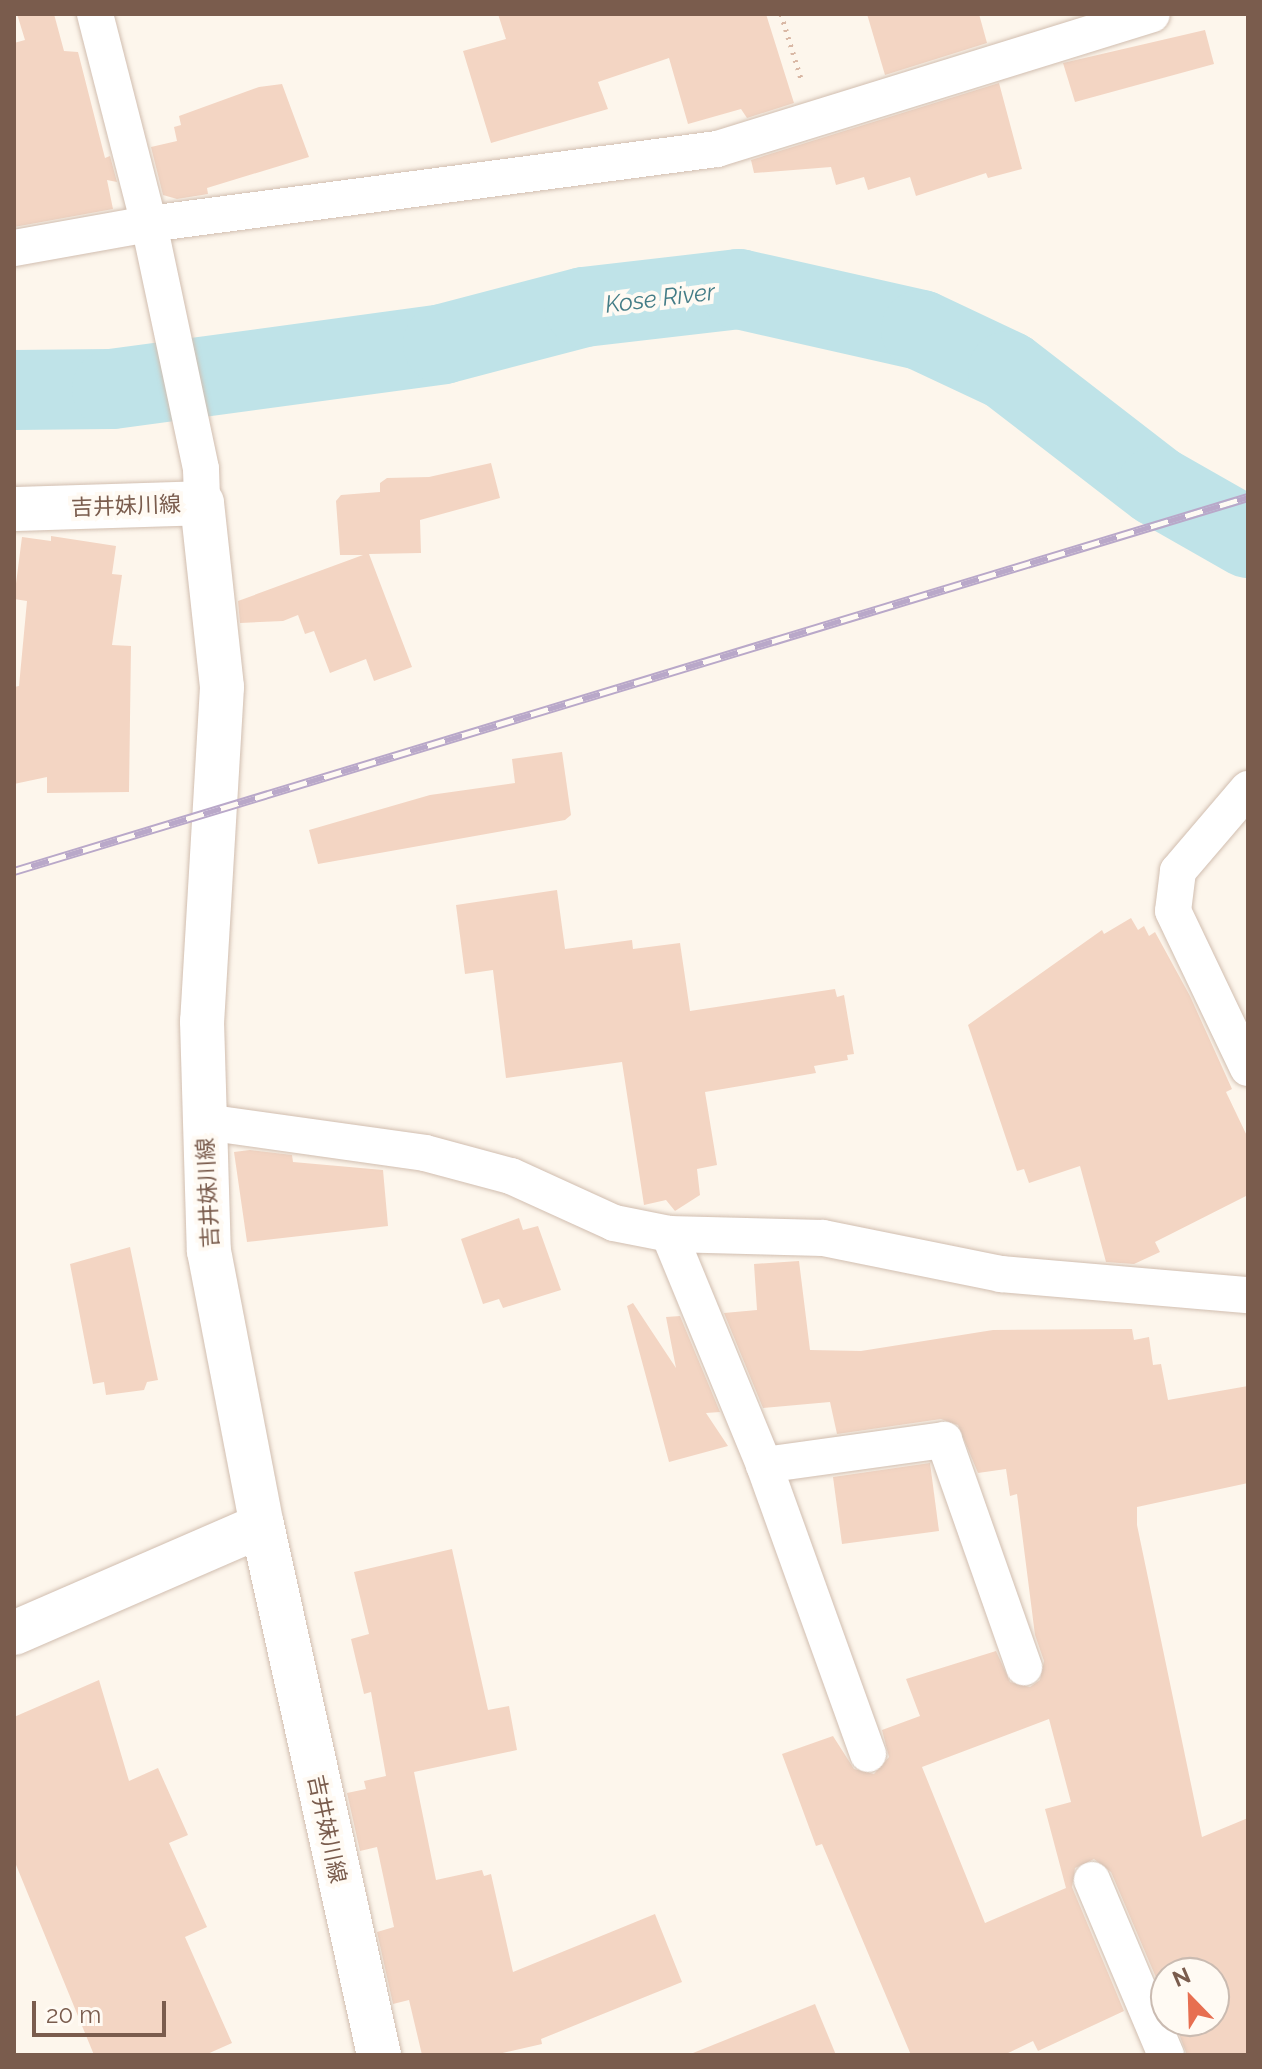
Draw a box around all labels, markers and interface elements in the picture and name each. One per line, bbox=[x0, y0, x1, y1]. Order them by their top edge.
water label: Kose River bbox=[603, 277, 717, 319]
street label: 吉井妹川線 bbox=[71, 491, 181, 521]
street label: 吉井妹川線 bbox=[192, 1137, 224, 1249]
street label: 吉井妹川線 bbox=[303, 1772, 351, 1886]
north arrow bbox=[1150, 1957, 1230, 2037]
text: N bbox=[1169, 1962, 1194, 1992]
scale bar bbox=[36, 1985, 170, 2035]
text: 20 m bbox=[46, 2000, 101, 2029]

